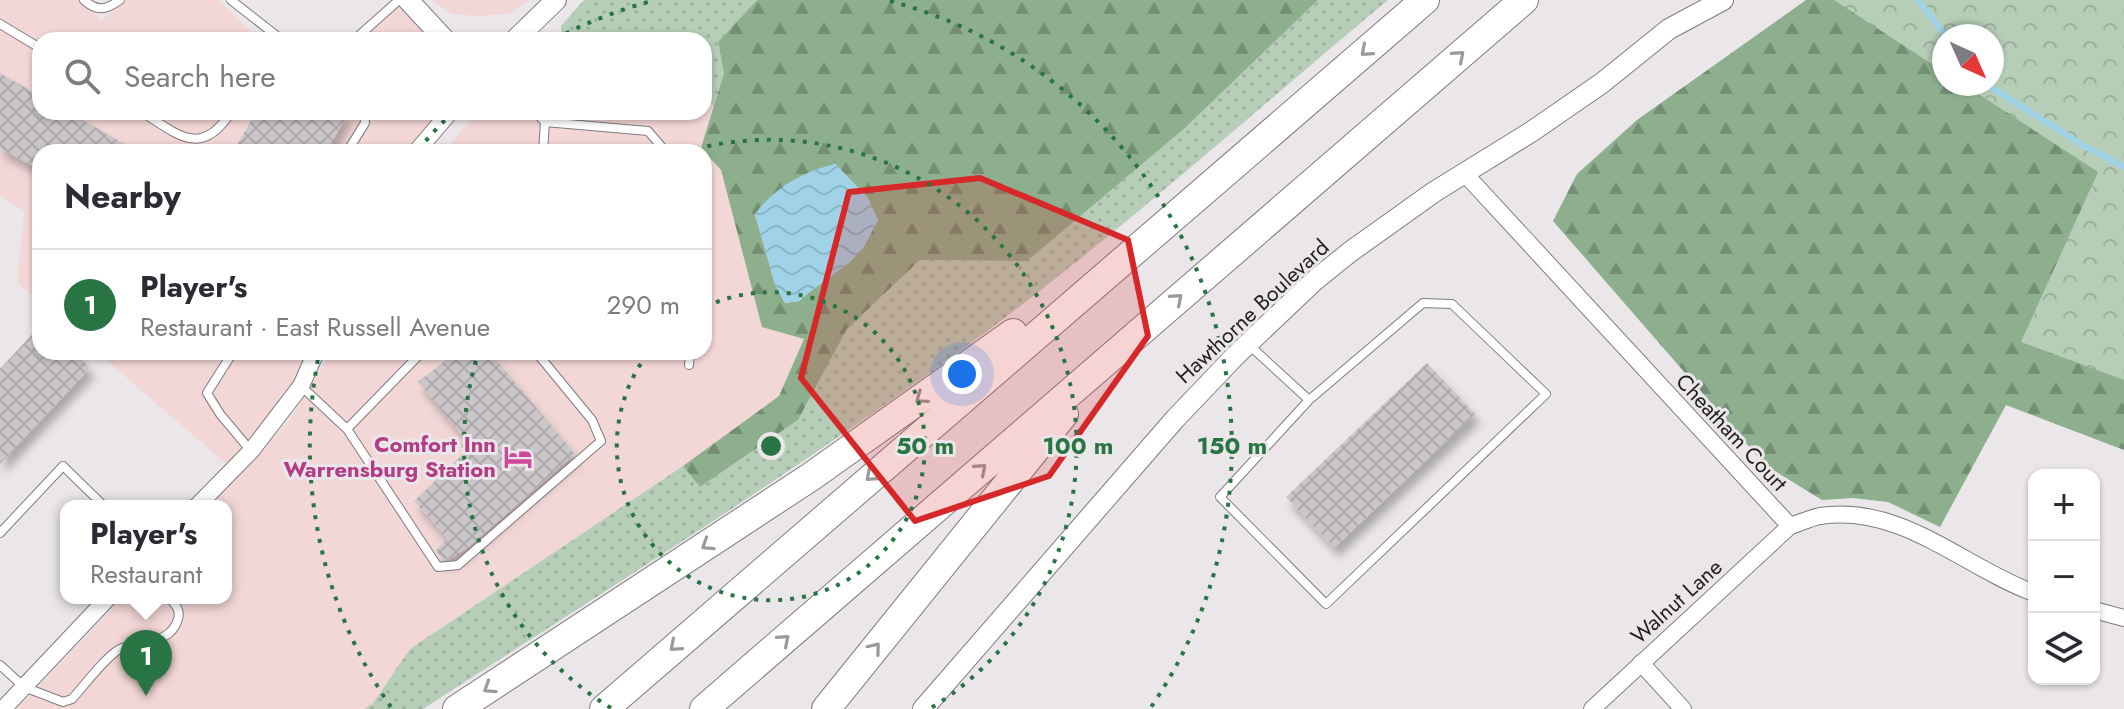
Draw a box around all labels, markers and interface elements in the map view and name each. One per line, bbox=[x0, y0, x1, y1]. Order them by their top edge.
north arrow bbox=[1932, 24, 2004, 96]
search box bbox=[32, 32, 712, 120]
one-way arrow bbox=[1360, 41, 1375, 56]
one-way arrow bbox=[1449, 51, 1464, 66]
icon: search bbox=[60, 54, 104, 98]
text: Search here bbox=[124, 55, 276, 98]
text: Nearby bbox=[64, 172, 181, 221]
street label: Hawthorne Boulevard bbox=[1168, 231, 1336, 391]
text: Player's bbox=[140, 265, 247, 308]
text: 1 bbox=[83, 286, 97, 324]
text: 290 m bbox=[607, 286, 680, 324]
one-way arrow bbox=[1168, 295, 1183, 309]
text: Restaurant · East Russell Avenue bbox=[140, 308, 490, 346]
your location bbox=[942, 354, 982, 394]
street label: Cheatham Court bbox=[1669, 366, 1796, 499]
one-way arrow bbox=[915, 388, 929, 403]
place label: Comfort Inn Warrensburg Station bbox=[284, 428, 496, 485]
text: 50 m bbox=[896, 428, 954, 463]
text: 100 m bbox=[1043, 428, 1113, 463]
text: 150 m bbox=[1197, 428, 1267, 463]
centre of rings bbox=[757, 432, 785, 460]
hotel icon: Comfort Inn Warrensburg Station bbox=[503, 442, 533, 472]
one-way arrow bbox=[971, 465, 986, 479]
one-way arrow bbox=[866, 466, 881, 481]
map controls bbox=[2028, 469, 2100, 685]
button: + bbox=[2028, 469, 2100, 541]
popup bbox=[60, 500, 232, 604]
text: Player's bbox=[90, 512, 197, 555]
one-way arrow bbox=[701, 536, 715, 551]
button: − bbox=[2028, 541, 2100, 613]
street label: Walnut Lane bbox=[1623, 551, 1729, 651]
text: Restaurant bbox=[90, 555, 202, 593]
button: layers bbox=[2028, 613, 2100, 685]
pin: 1 bbox=[120, 630, 172, 696]
one-way arrow bbox=[775, 635, 789, 649]
one-way arrow bbox=[670, 637, 685, 651]
one-way arrow bbox=[865, 643, 880, 657]
one-way arrow bbox=[484, 678, 498, 693]

